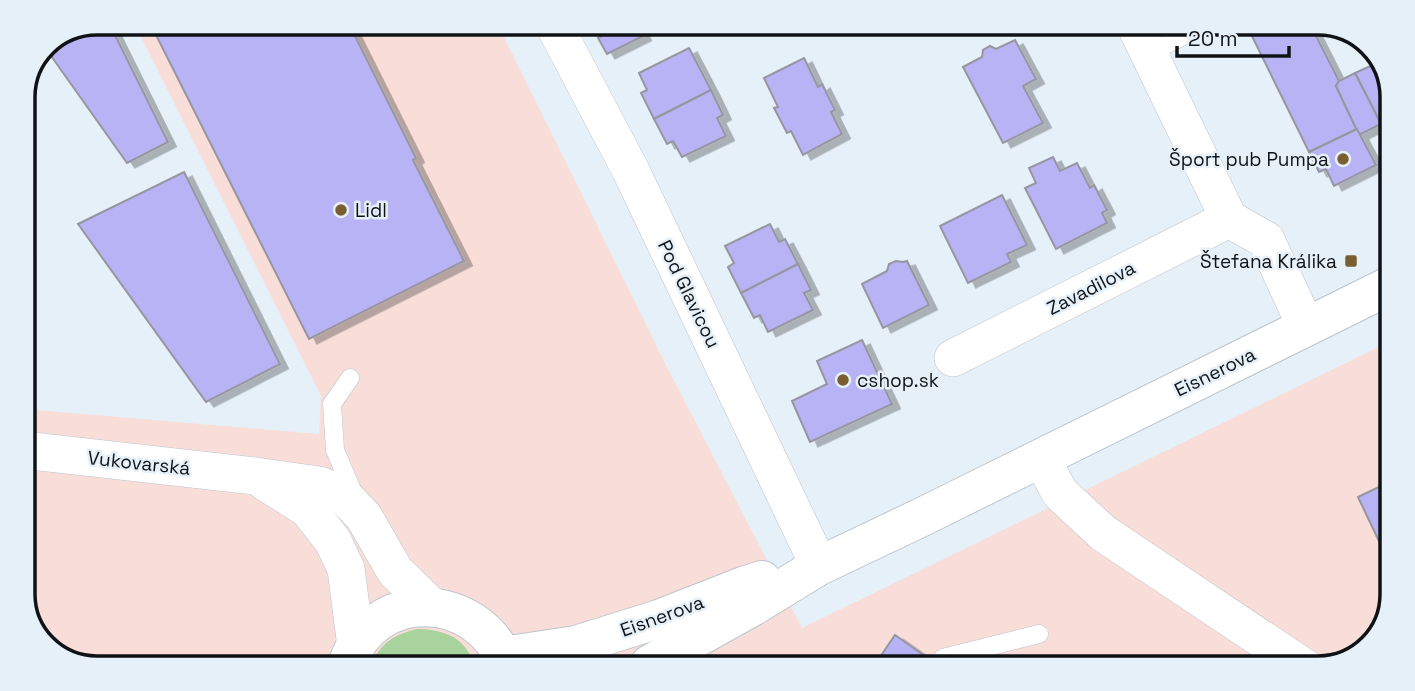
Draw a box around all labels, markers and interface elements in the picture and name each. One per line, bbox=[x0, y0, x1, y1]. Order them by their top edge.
scale bar bbox=[1177, 14, 1289, 58]
text: 20 m bbox=[1188, 25, 1238, 52]
place label: Šport pub Pumpa bbox=[1169, 147, 1329, 172]
marker: Šport pub Pumpa bbox=[1335, 151, 1351, 167]
place label: Lidl bbox=[355, 198, 387, 223]
marker: Lidl bbox=[333, 202, 349, 218]
street label: Pod Glavicou bbox=[652, 236, 726, 352]
place label: Štefana Králika bbox=[1200, 249, 1337, 274]
marker: Štefana Králika bbox=[1343, 253, 1359, 269]
street label: Zavadilova bbox=[1043, 255, 1139, 321]
street label: Eisnerova bbox=[1170, 342, 1260, 402]
place label: cshop.sk bbox=[857, 368, 939, 393]
marker: cshop.sk bbox=[835, 372, 851, 388]
street label: Vukovarská bbox=[86, 445, 192, 481]
street label: Eisnerova bbox=[617, 589, 707, 643]

